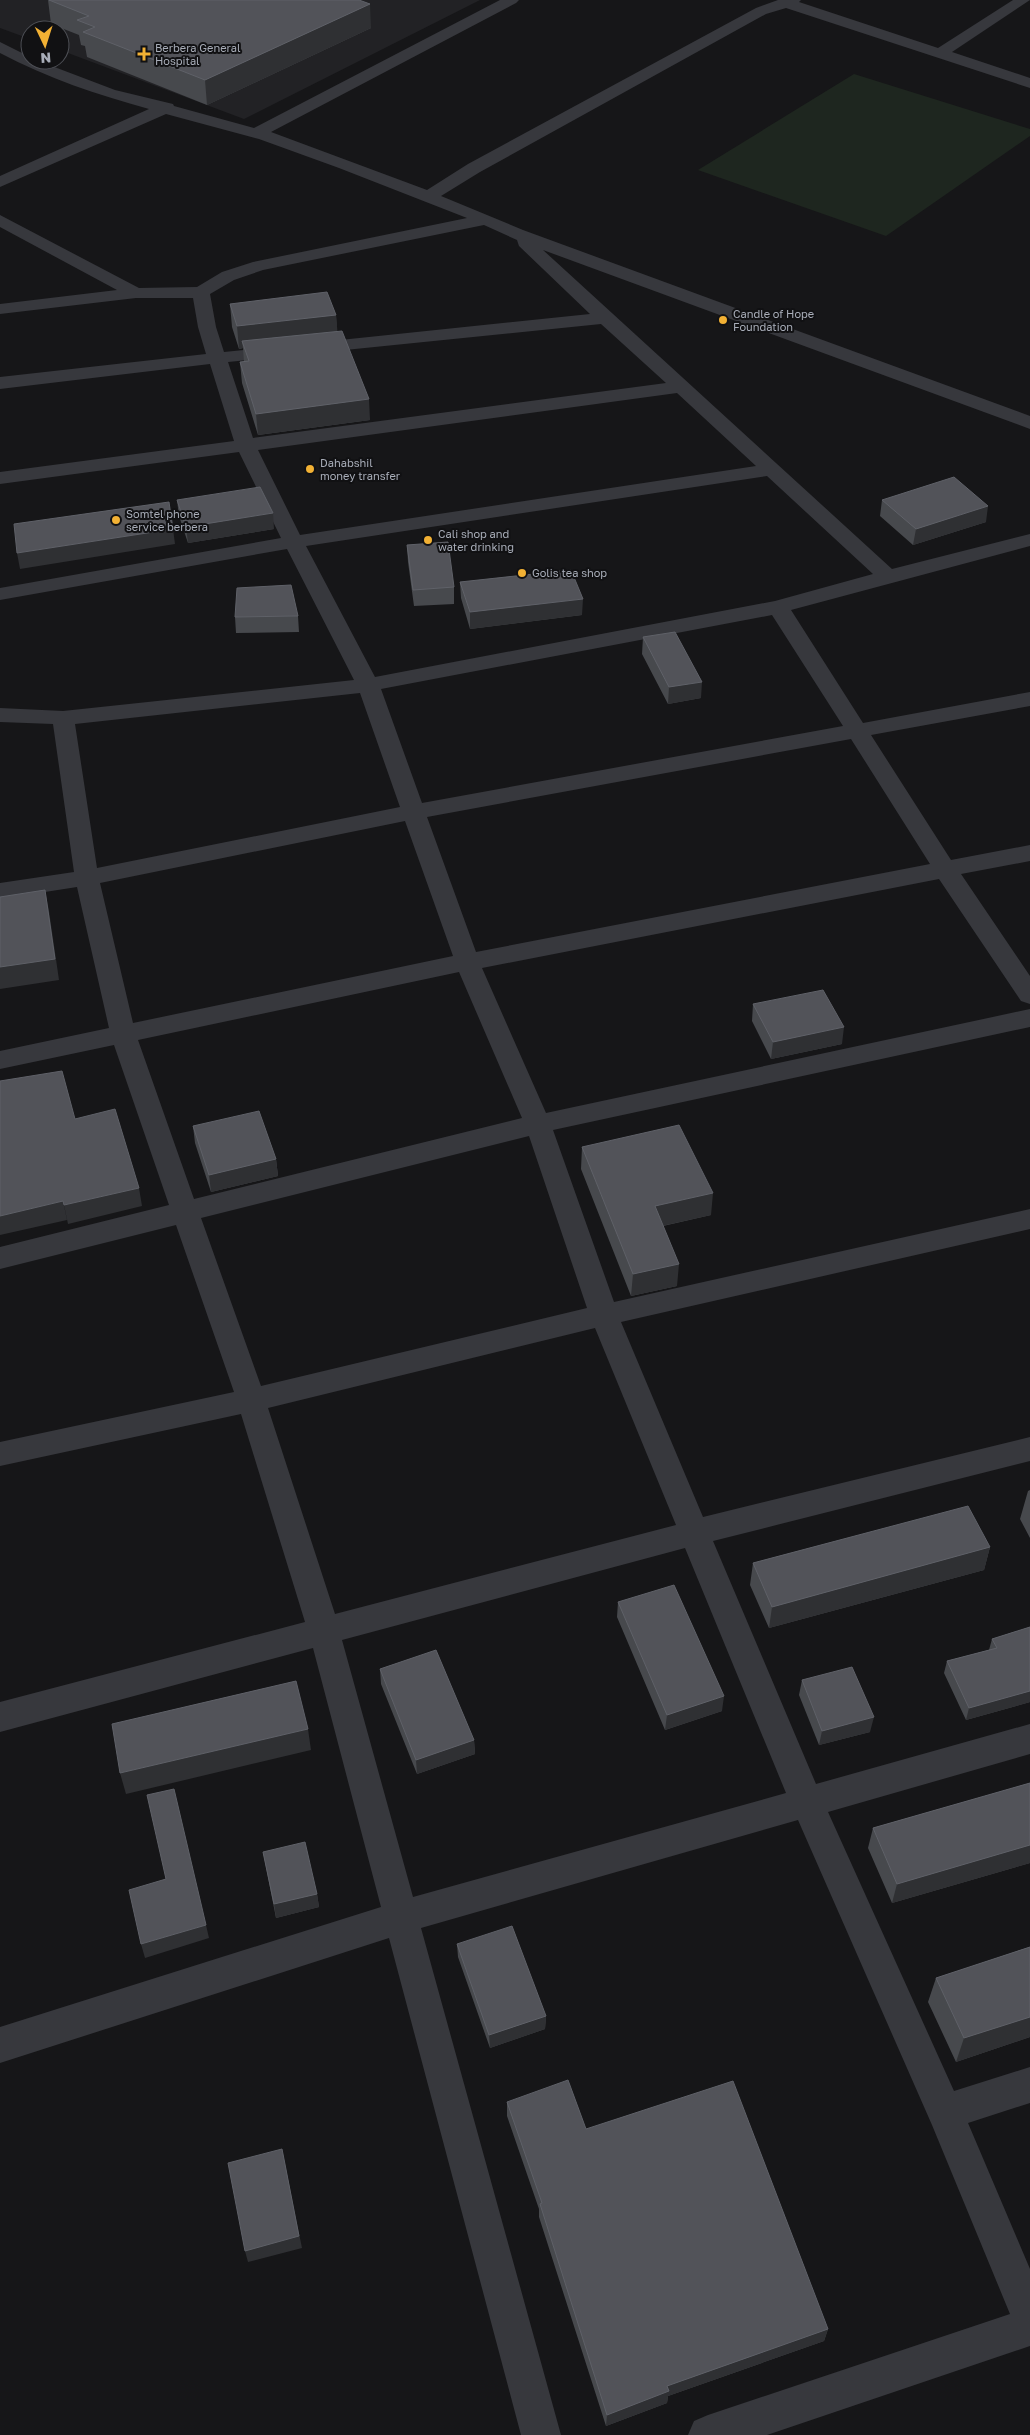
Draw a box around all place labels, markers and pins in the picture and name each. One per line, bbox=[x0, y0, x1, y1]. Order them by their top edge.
place label: Berbera General Hospital bbox=[155, 41, 241, 67]
marker: Berbera General Hospital bbox=[137, 47, 151, 61]
place label: Candle of Hope Foundation bbox=[733, 307, 814, 333]
marker: Candle of Hope Foundation bbox=[717, 314, 729, 326]
place label: Dahabshil money transfer bbox=[320, 456, 401, 482]
marker: Dahabshil money transfer bbox=[304, 463, 316, 475]
place label: Somtel phone service berbera bbox=[126, 507, 208, 533]
marker: Somtel phone service berbera bbox=[110, 514, 122, 526]
place label: Cali shop and water drinking bbox=[438, 527, 514, 553]
marker: Cali shop and water drinking bbox=[422, 534, 434, 546]
place label: Golis tea shop bbox=[532, 566, 607, 579]
marker: Golis tea shop bbox=[516, 567, 528, 579]

